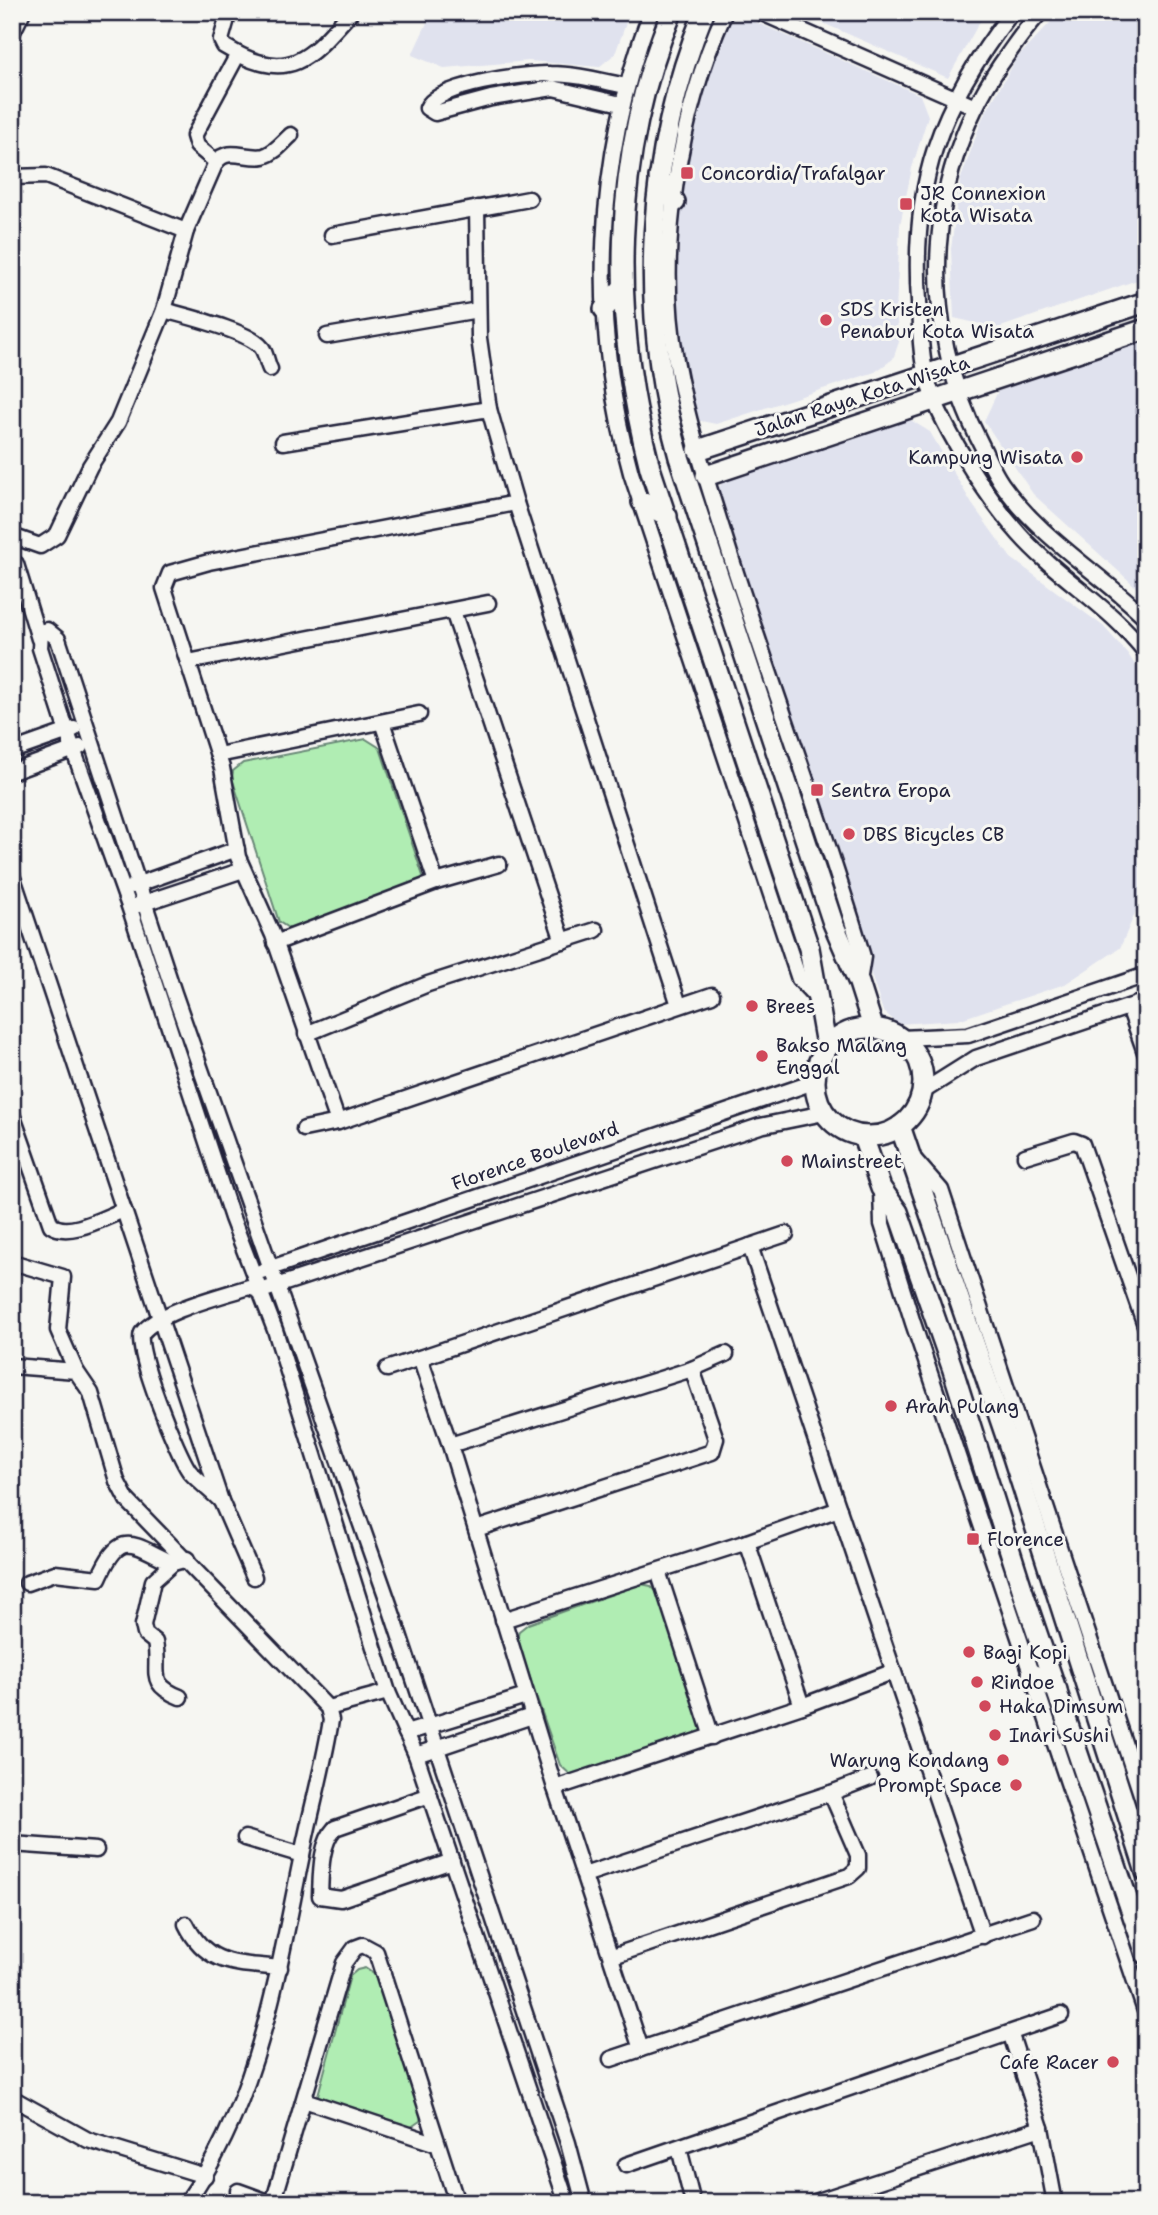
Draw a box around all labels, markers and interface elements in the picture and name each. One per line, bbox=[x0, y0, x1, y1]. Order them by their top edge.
place label: Concordia/Trafalgar bbox=[701, 161, 886, 186]
marker: Concordia/Trafalgar bbox=[679, 165, 695, 181]
place label: JR Connexion Kota Wisata bbox=[920, 181, 1046, 228]
marker: JR Connexion Kota Wisata bbox=[898, 196, 914, 212]
place label: SDS Kristen Penabur Kota Wisata bbox=[840, 297, 1034, 344]
marker: SDS Kristen Penabur Kota Wisata bbox=[818, 312, 834, 328]
street label: Jalan Raya Kota Wisata bbox=[751, 349, 973, 443]
place label: Kampung Wisata bbox=[908, 445, 1063, 470]
marker: Kampung Wisata bbox=[1069, 449, 1085, 465]
place label: Sentra Eropa bbox=[831, 778, 951, 803]
marker: Sentra Eropa bbox=[809, 782, 825, 798]
place label: DBS Bicycles CB bbox=[863, 822, 1004, 847]
marker: DBS Bicycles CB bbox=[841, 826, 857, 842]
place label: Brees bbox=[766, 994, 816, 1019]
marker: Brees bbox=[744, 998, 760, 1014]
place label: Bakso Malang Enggal bbox=[776, 1033, 907, 1080]
marker: Bakso Malang Enggal bbox=[754, 1048, 770, 1064]
street label: Florence Boulevard bbox=[448, 1116, 622, 1196]
place label: Mainstreet bbox=[801, 1149, 902, 1174]
marker: Mainstreet bbox=[779, 1153, 795, 1169]
place label: Arah Pulang bbox=[905, 1394, 1019, 1419]
marker: Arah Pulang bbox=[883, 1398, 899, 1414]
place label: Florence bbox=[987, 1527, 1064, 1552]
marker: Florence bbox=[965, 1531, 981, 1547]
place label: Bagi Kopi bbox=[983, 1640, 1068, 1665]
marker: Bagi Kopi bbox=[961, 1644, 977, 1660]
place label: Rindoe bbox=[991, 1670, 1055, 1695]
marker: Rindoe bbox=[969, 1674, 985, 1690]
place label: Haka Dimsum bbox=[999, 1694, 1123, 1719]
marker: Haka Dimsum bbox=[977, 1698, 993, 1714]
place label: Inari Sushi bbox=[1009, 1723, 1109, 1748]
marker: Inari Sushi bbox=[987, 1727, 1003, 1743]
place label: Warung Kondang bbox=[830, 1748, 989, 1773]
marker: Warung Kondang bbox=[995, 1752, 1011, 1768]
place label: Prompt Space bbox=[877, 1773, 1002, 1798]
marker: Prompt Space bbox=[1008, 1777, 1024, 1793]
place label: Cafe Racer bbox=[999, 2050, 1099, 2075]
marker: Cafe Racer bbox=[1105, 2054, 1121, 2070]

